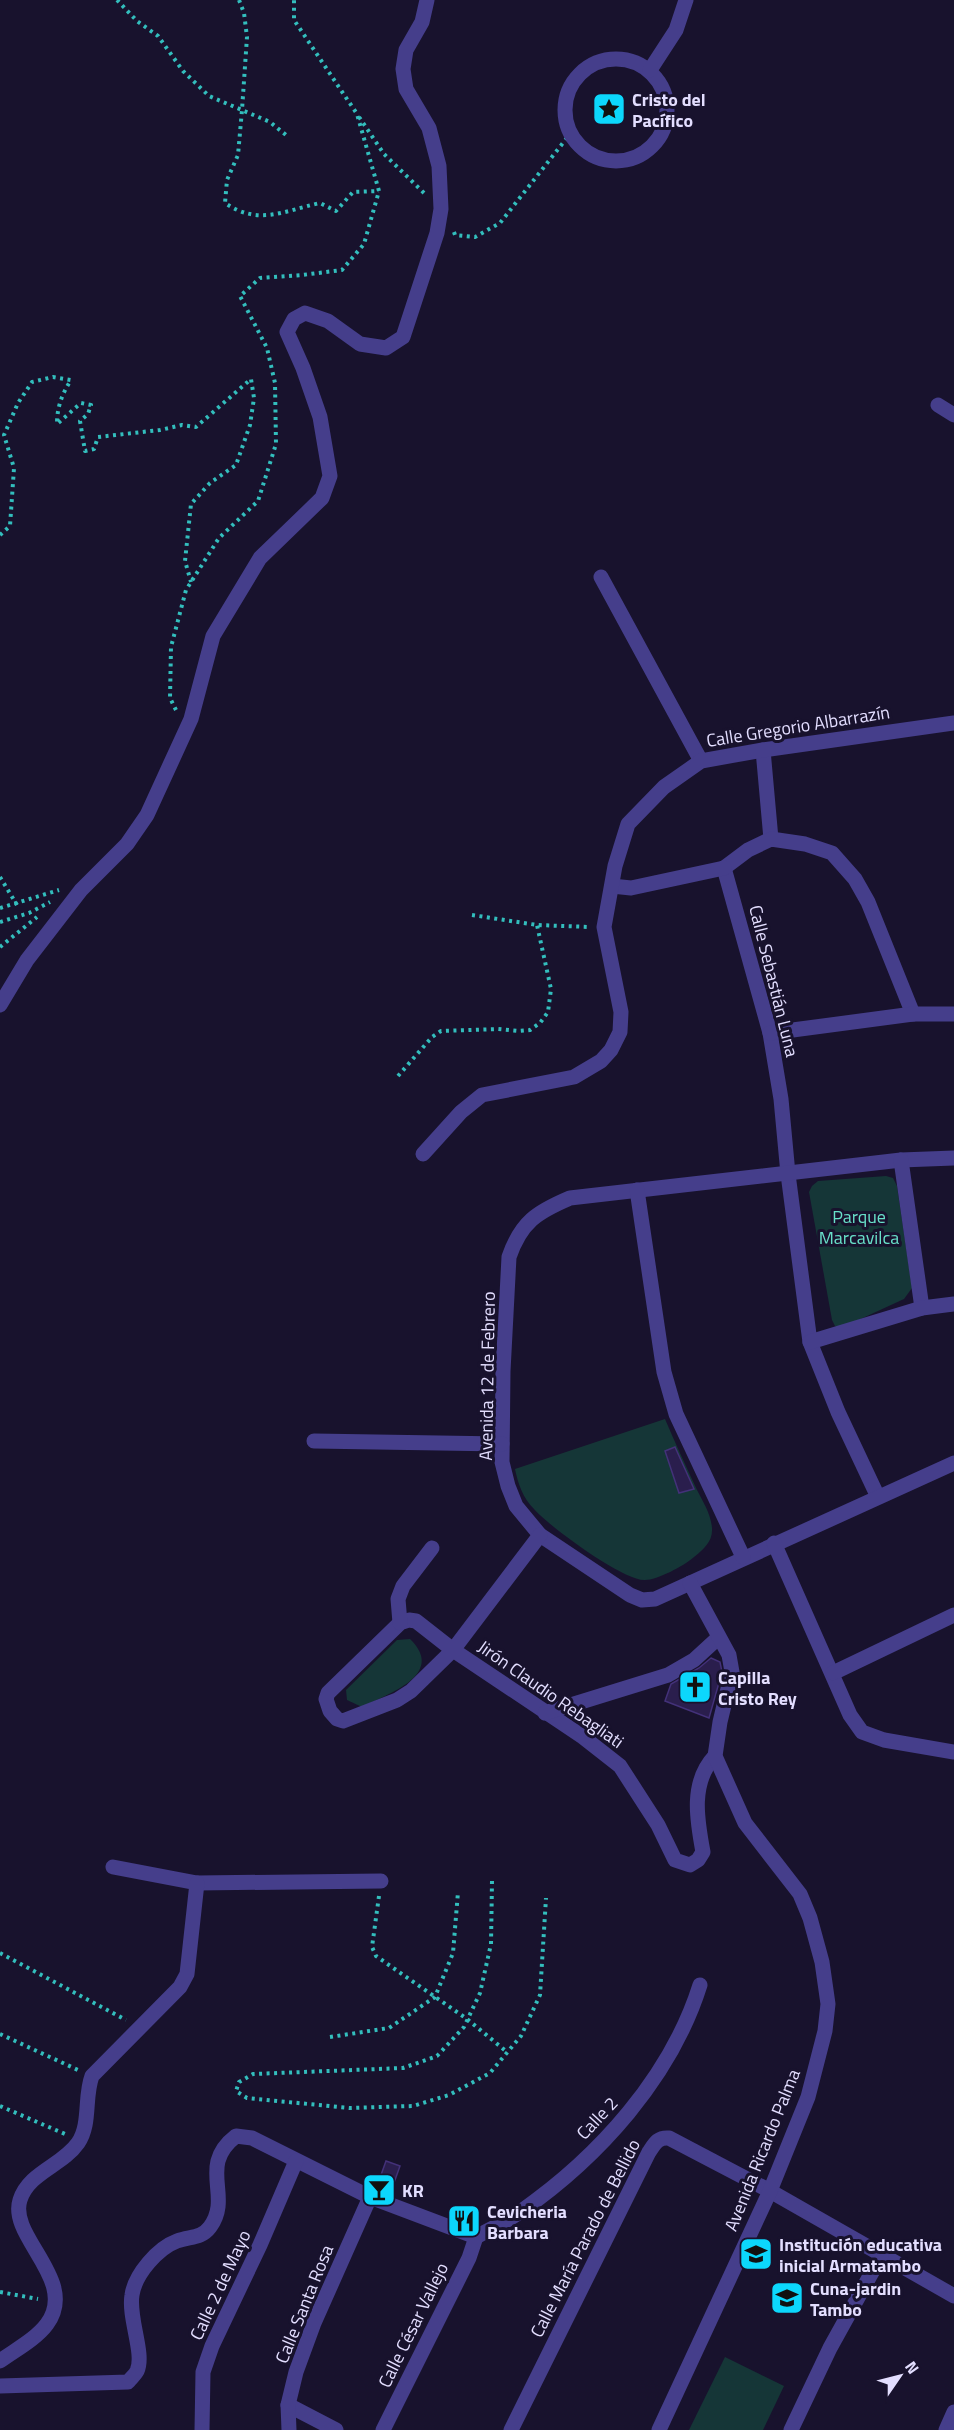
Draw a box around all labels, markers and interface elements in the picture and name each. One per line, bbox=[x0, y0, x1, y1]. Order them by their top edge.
place label: Cristo del Pacífico bbox=[632, 86, 706, 134]
place icon: Cristo del Pacífico bbox=[591, 91, 627, 127]
street label: Calle Gregorio Albarrazín bbox=[704, 698, 892, 754]
street label: Calle Sebastián Luna bbox=[742, 902, 806, 1060]
park label: Parque Marcavilca bbox=[819, 1203, 899, 1251]
street label: Avenida 12 de Febrero bbox=[472, 1291, 502, 1461]
street label: Jirón Claudio Rebagliati bbox=[472, 1633, 630, 1755]
place label: Capilla Cristo Rey bbox=[718, 1664, 797, 1712]
church icon: Capilla Cristo Rey bbox=[677, 1669, 713, 1705]
street label: Avenida Ricardo Palma bbox=[717, 2065, 807, 2235]
street label: Calle 2 bbox=[570, 2090, 624, 2146]
street label: Calle María Parado de Bellido bbox=[523, 2134, 647, 2342]
bar icon: KR bbox=[361, 2172, 397, 2208]
place label: KR bbox=[402, 2177, 424, 2204]
place label: Cevicheria Barbara bbox=[487, 2198, 567, 2246]
restaurant icon: Cevicheria Barbara bbox=[446, 2203, 482, 2239]
street label: Calle 2 de Mayo bbox=[183, 2225, 257, 2345]
place label: Institución educativa inicial Armatambo bbox=[779, 2231, 942, 2279]
school or university icon: Institución educativa inicial Armatambo bbox=[738, 2236, 774, 2272]
street label: Calle Santa Rosa bbox=[268, 2241, 340, 2367]
street label: Calle César Vallejo bbox=[371, 2258, 455, 2392]
place label: Cuna-jardin Tambo bbox=[810, 2275, 901, 2323]
school or university icon: Cuna-jardin Tambo bbox=[769, 2280, 805, 2316]
north arrow bbox=[870, 2346, 930, 2406]
text: N bbox=[899, 2356, 925, 2379]

